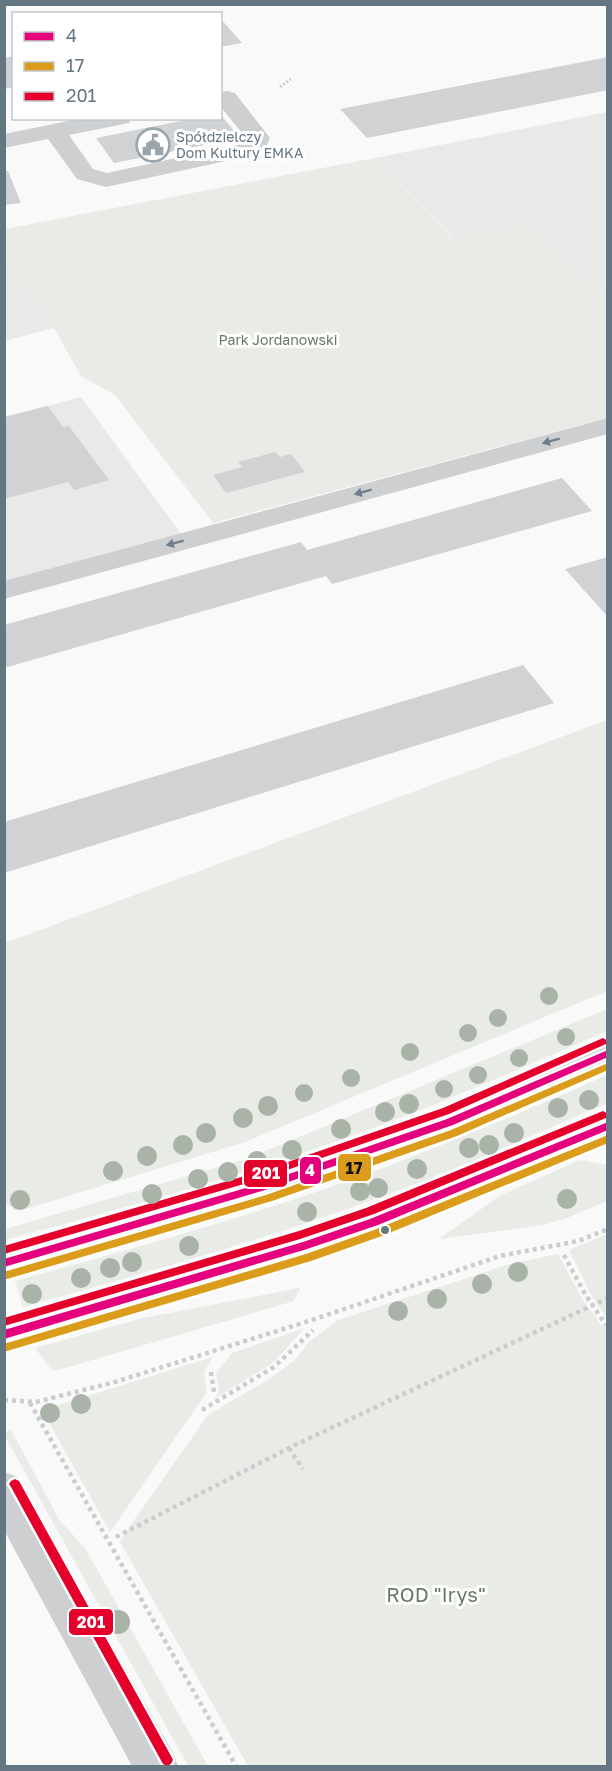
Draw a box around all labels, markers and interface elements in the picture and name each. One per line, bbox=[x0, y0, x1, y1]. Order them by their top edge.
legend bbox=[12, 12, 222, 120]
text: 4 bbox=[66, 24, 77, 46]
text: 17 bbox=[66, 54, 84, 76]
text: 201 bbox=[66, 84, 97, 106]
public building icon: Spółdzielczy Dom Kultury EMKA bbox=[135, 127, 171, 163]
place label: Spółdzielczy Dom Kultury EMKA bbox=[176, 128, 304, 161]
park label: Park Jordanowski bbox=[218, 331, 338, 348]
one-way arrow bbox=[542, 437, 560, 447]
one-way arrow bbox=[354, 488, 372, 498]
one-way arrow bbox=[166, 539, 184, 549]
line badge: 17 bbox=[337, 1153, 372, 1182]
line badge: 4 bbox=[299, 1156, 322, 1185]
text: 17 bbox=[346, 1158, 363, 1178]
line badge: 201 bbox=[243, 1159, 288, 1188]
text: 4 bbox=[305, 1160, 315, 1180]
text: 201 bbox=[252, 1163, 280, 1183]
unlabelled marker bbox=[379, 1224, 391, 1236]
park label: ROD "Irys" bbox=[386, 1582, 486, 1606]
line badge: 201 bbox=[68, 1608, 114, 1636]
text: 201 bbox=[77, 1612, 105, 1632]

